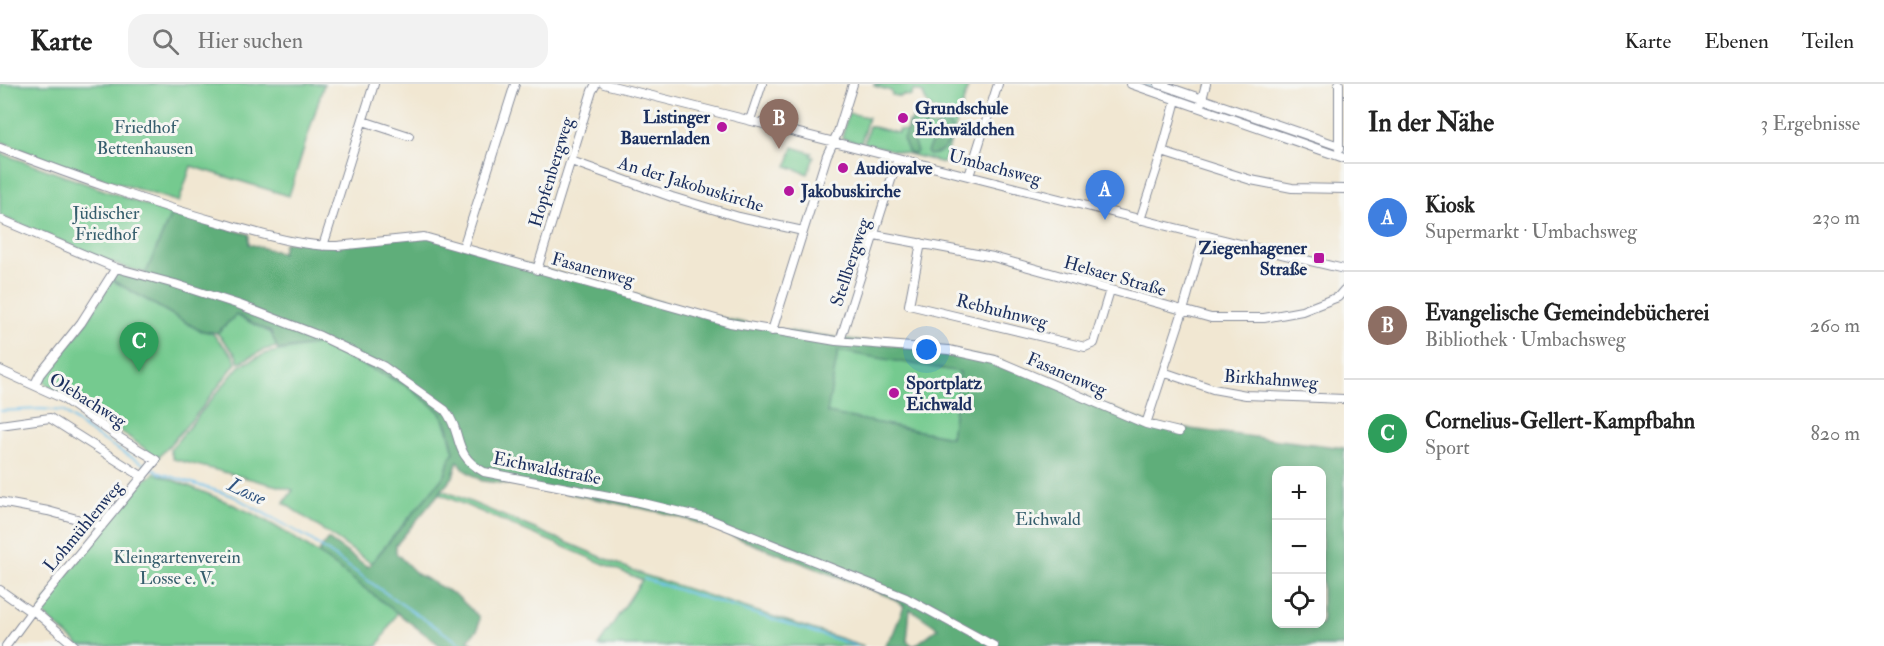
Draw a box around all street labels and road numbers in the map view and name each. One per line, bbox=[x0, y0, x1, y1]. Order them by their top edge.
street label: Hopfenbergweg bbox=[524, 113, 579, 230]
street label: Umbachsweg bbox=[946, 144, 1045, 191]
street label: An der Jakobuskirche bbox=[614, 151, 767, 218]
street label: Stellbergweg bbox=[825, 214, 876, 309]
street label: Fasanenweg bbox=[549, 247, 638, 292]
street label: Helsaer Straße bbox=[1061, 251, 1169, 302]
street label: Rebhuhnweg bbox=[954, 289, 1051, 334]
street label: Fasanenweg bbox=[1023, 347, 1111, 402]
street label: Birkhahnweg bbox=[1223, 365, 1320, 394]
street label: Olebachweg bbox=[45, 368, 132, 434]
street label: Eichwaldstraße bbox=[491, 447, 603, 490]
street label: Lohmühlenweg bbox=[39, 475, 129, 577]

